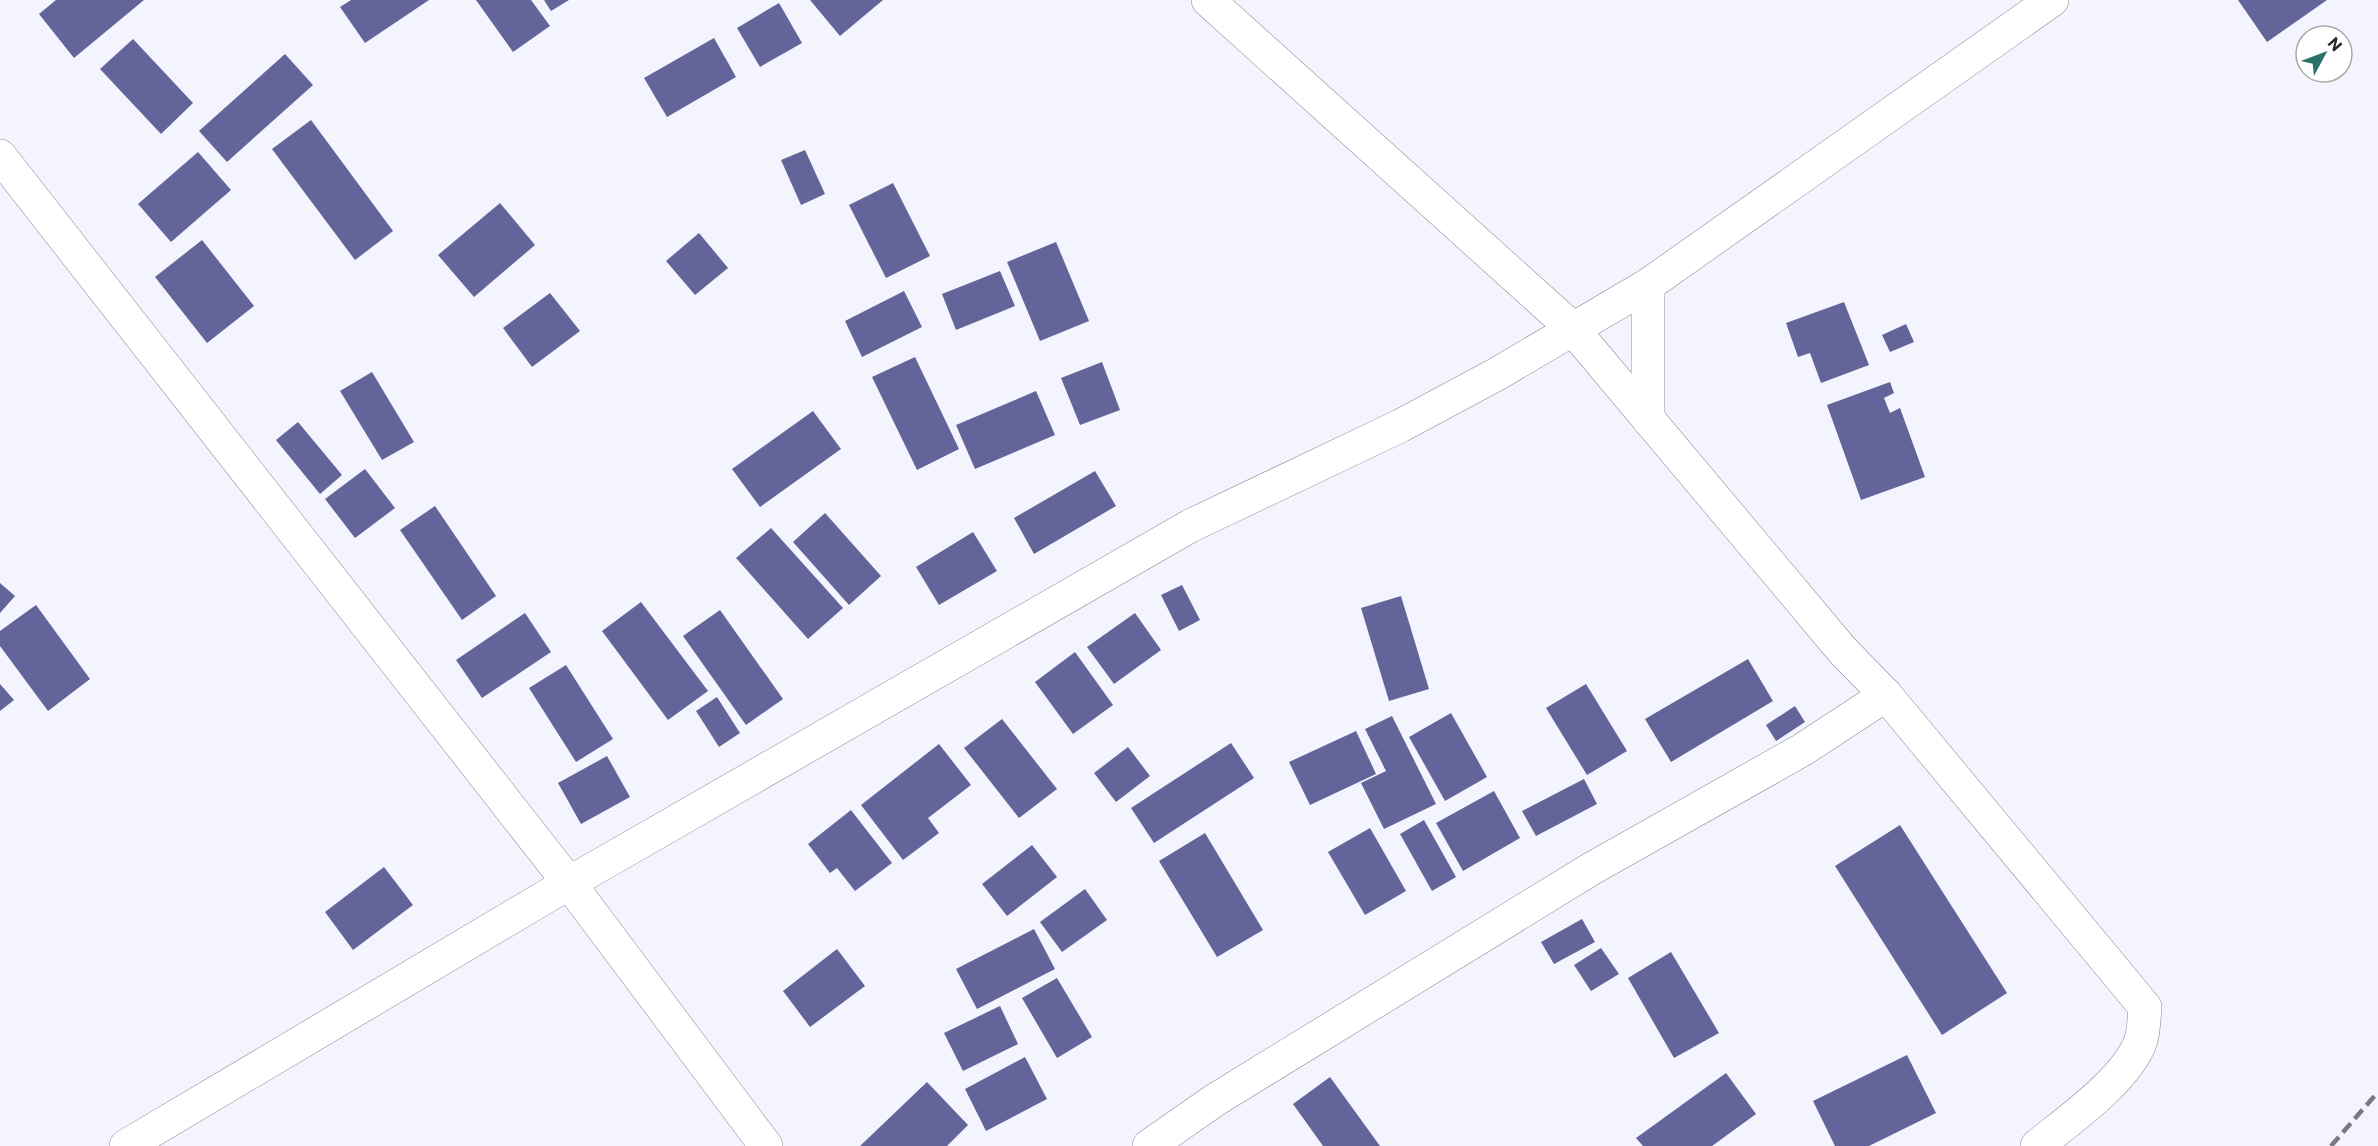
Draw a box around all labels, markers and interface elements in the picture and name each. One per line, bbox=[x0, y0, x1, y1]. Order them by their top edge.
north arrow bbox=[2294, 24, 2354, 84]
text: N bbox=[2325, 33, 2347, 55]

